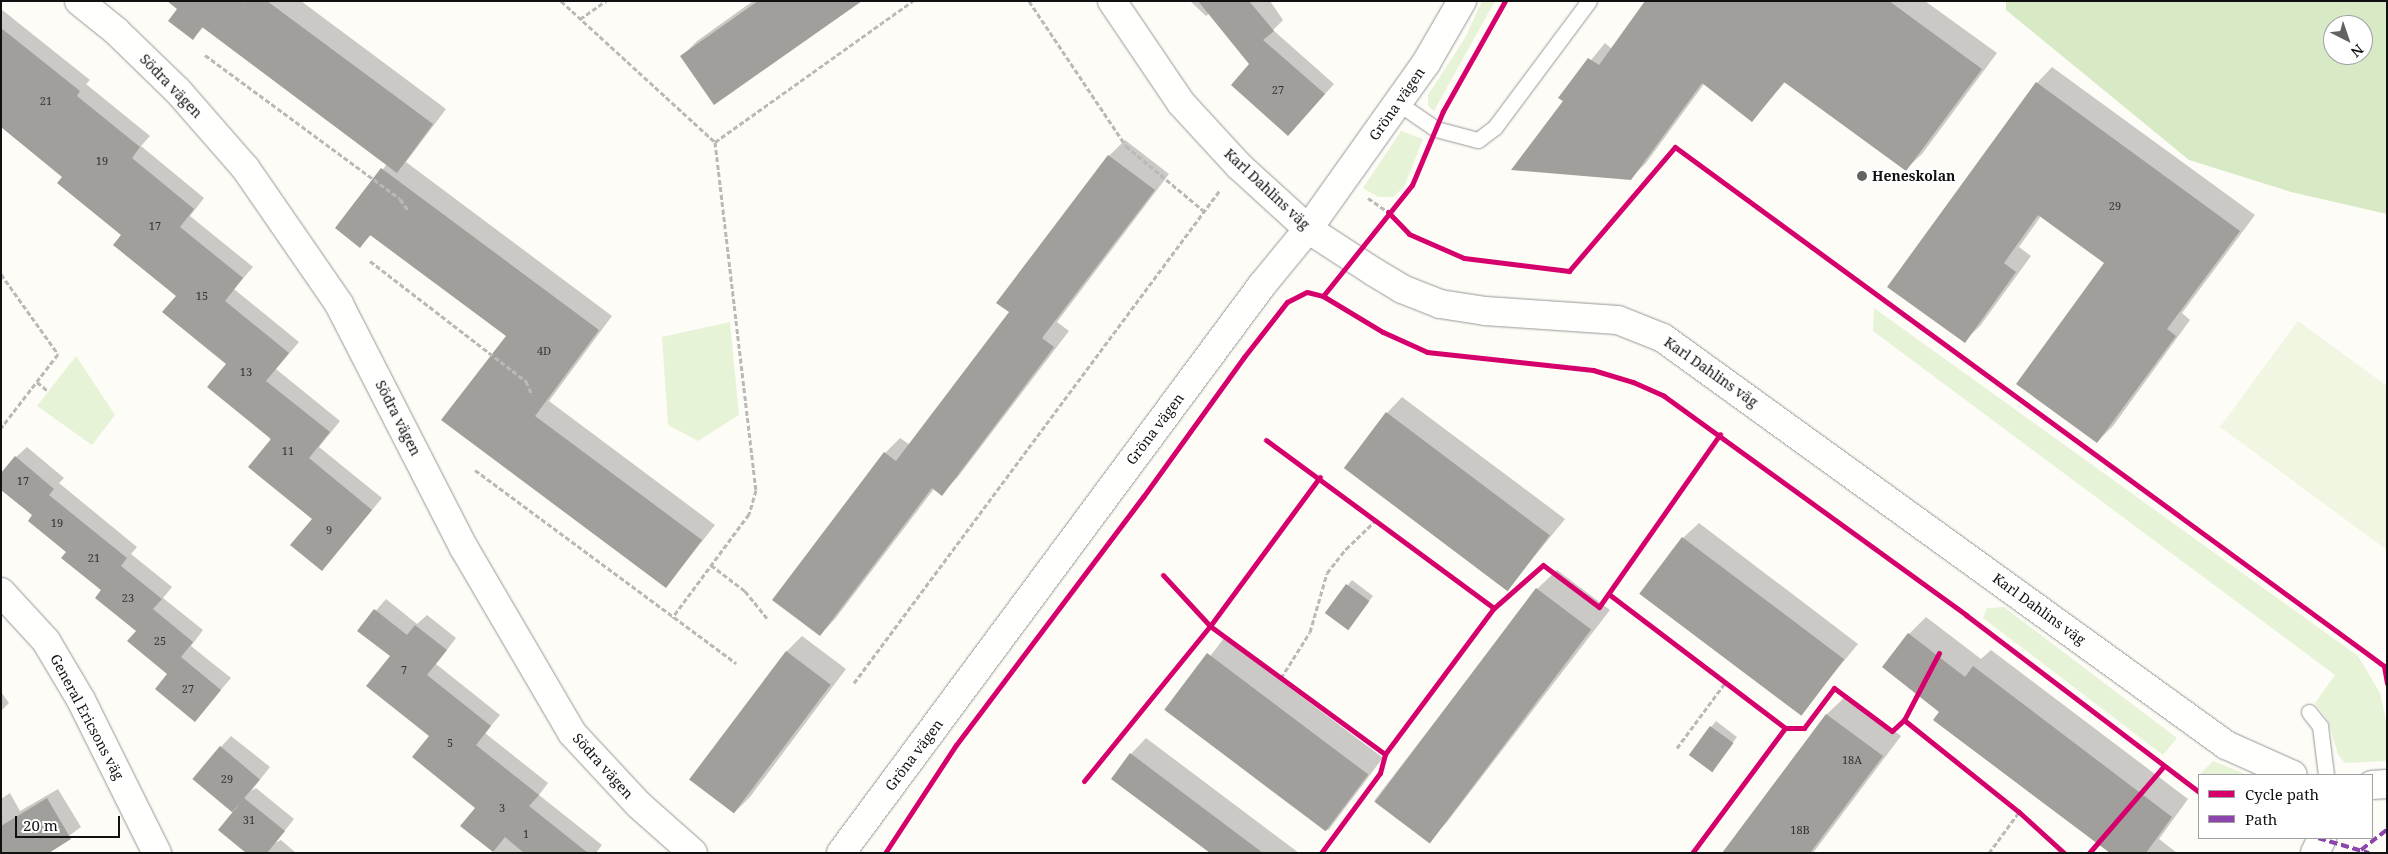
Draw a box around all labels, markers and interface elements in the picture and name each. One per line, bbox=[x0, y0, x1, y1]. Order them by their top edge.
north arrow bbox=[2323, 15, 2373, 65]
text: N bbox=[2347, 40, 2368, 62]
street label: Södra vägen bbox=[136, 51, 206, 121]
street label: Gröna vägen bbox=[1366, 64, 1428, 144]
house number: 27 bbox=[1272, 83, 1284, 97]
house number: 21 bbox=[40, 94, 52, 108]
street label: Karl Dahlins väg bbox=[1221, 145, 1313, 233]
house number: 19 bbox=[96, 154, 108, 168]
place label: Heneskolan bbox=[1872, 168, 1955, 184]
marker: Heneskolan bbox=[1856, 170, 1868, 182]
house number: 29 bbox=[2109, 199, 2121, 213]
house number: 17 bbox=[149, 219, 161, 233]
house number: 15 bbox=[196, 289, 208, 303]
street label: Karl Dahlins väg bbox=[1661, 333, 1761, 411]
house number: 4D bbox=[537, 344, 551, 358]
house number: 13 bbox=[240, 365, 252, 379]
street label: Södra vägen bbox=[372, 378, 424, 458]
street label: Gröna vägen bbox=[1123, 390, 1187, 468]
house number: 11 bbox=[282, 444, 294, 458]
house number: 17 bbox=[17, 474, 29, 488]
house number: 19 bbox=[51, 516, 63, 530]
house number: 9 bbox=[326, 523, 332, 537]
house number: 21 bbox=[88, 551, 100, 565]
street label: Karl Dahlins väg bbox=[1989, 570, 2089, 648]
house number: 23 bbox=[122, 591, 134, 605]
house number: 25 bbox=[154, 634, 166, 648]
street label: General Ericsons väg bbox=[47, 651, 127, 783]
house number: 7 bbox=[401, 663, 407, 677]
house number: 27 bbox=[182, 682, 194, 696]
street label: Gröna vägen bbox=[882, 716, 946, 794]
street label: Södra vägen bbox=[569, 730, 637, 802]
house number: 5 bbox=[447, 736, 453, 750]
house number: 18A bbox=[1842, 753, 1862, 767]
house number: 29 bbox=[221, 772, 233, 786]
legend bbox=[2198, 774, 2373, 839]
text: Cycle path bbox=[2245, 784, 2319, 804]
house number: 3 bbox=[499, 801, 505, 815]
scale bar bbox=[18, 806, 122, 838]
text: Path bbox=[2245, 809, 2277, 829]
house number: 31 bbox=[243, 813, 255, 827]
text: 20 m bbox=[23, 815, 58, 835]
house number: 18B bbox=[1790, 823, 1810, 837]
house number: 1 bbox=[523, 827, 529, 841]

